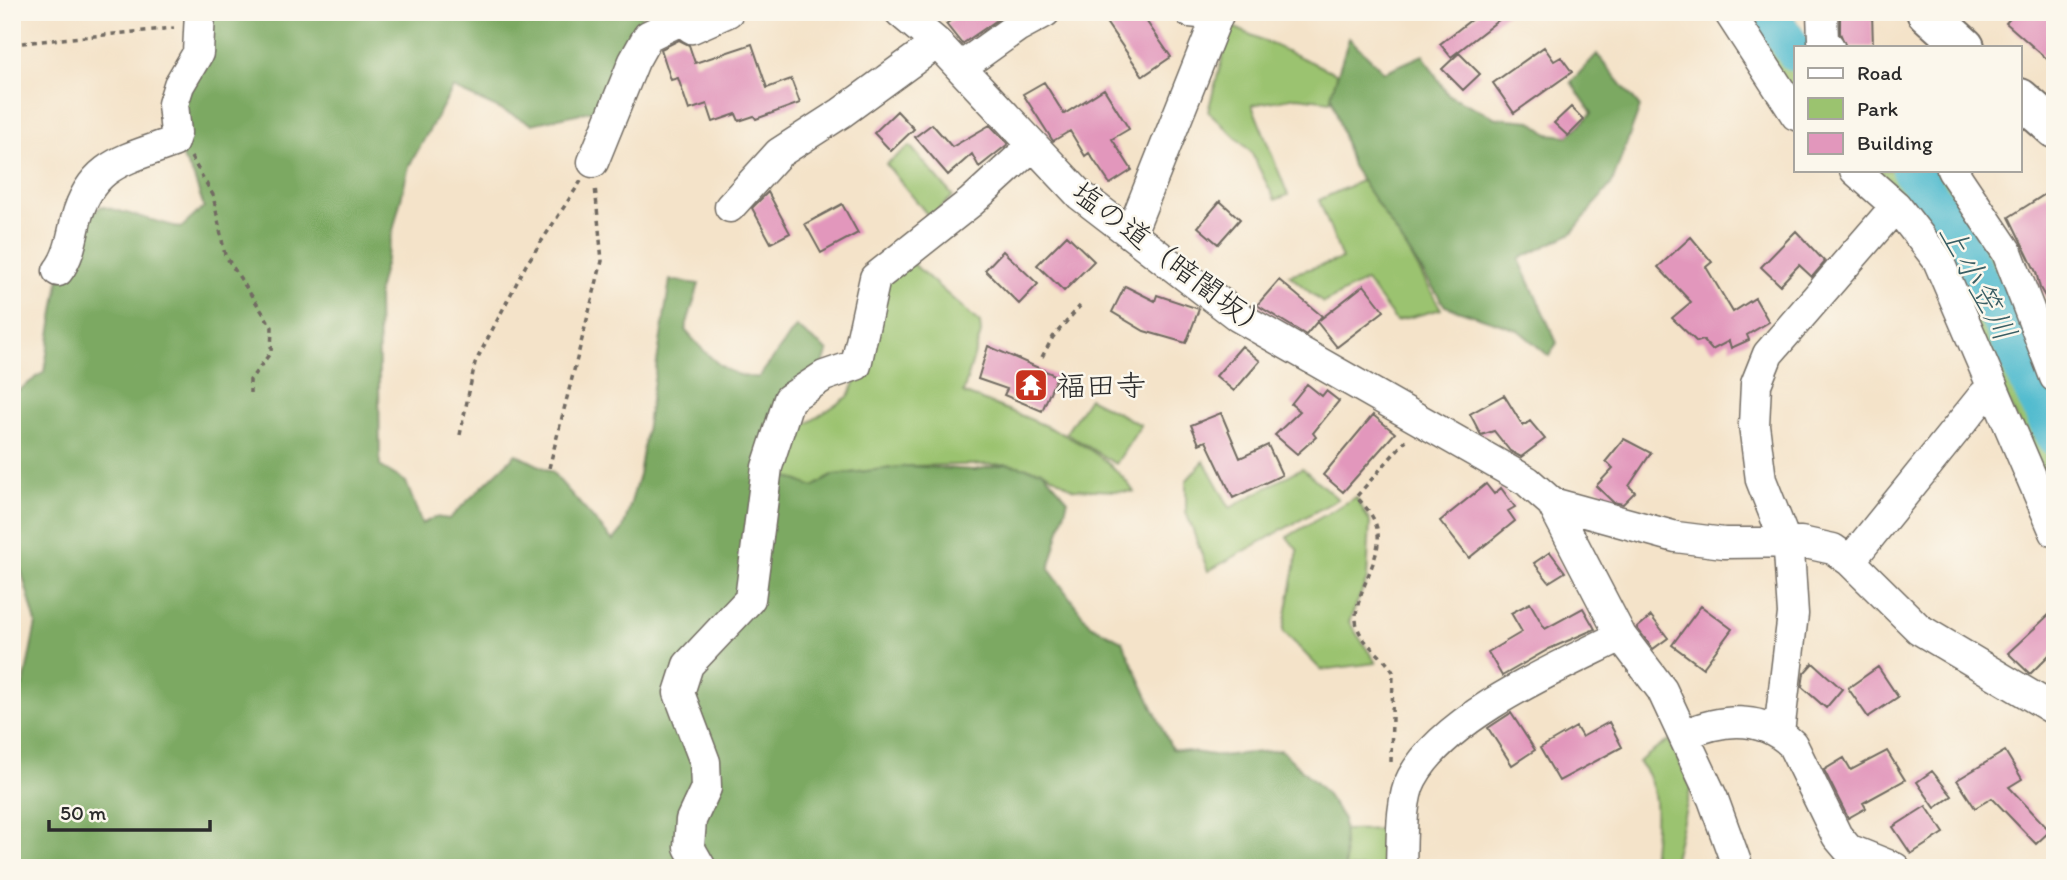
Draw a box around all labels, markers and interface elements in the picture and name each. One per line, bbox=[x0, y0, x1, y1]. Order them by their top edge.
legend bbox=[1794, 46, 2022, 172]
text: Road bbox=[1857, 60, 1903, 85]
text: Park bbox=[1857, 96, 1899, 121]
text: Building bbox=[1857, 130, 1933, 155]
street label: 塩の道（暗闇坂） bbox=[1065, 173, 1279, 347]
water label: 上小笠川 bbox=[1931, 217, 2025, 347]
temple icon: 福田寺 bbox=[1012, 366, 1050, 404]
place label: 福田寺 bbox=[1056, 367, 1146, 404]
scale bar bbox=[49, 789, 210, 833]
text: 50 m bbox=[60, 800, 107, 825]

